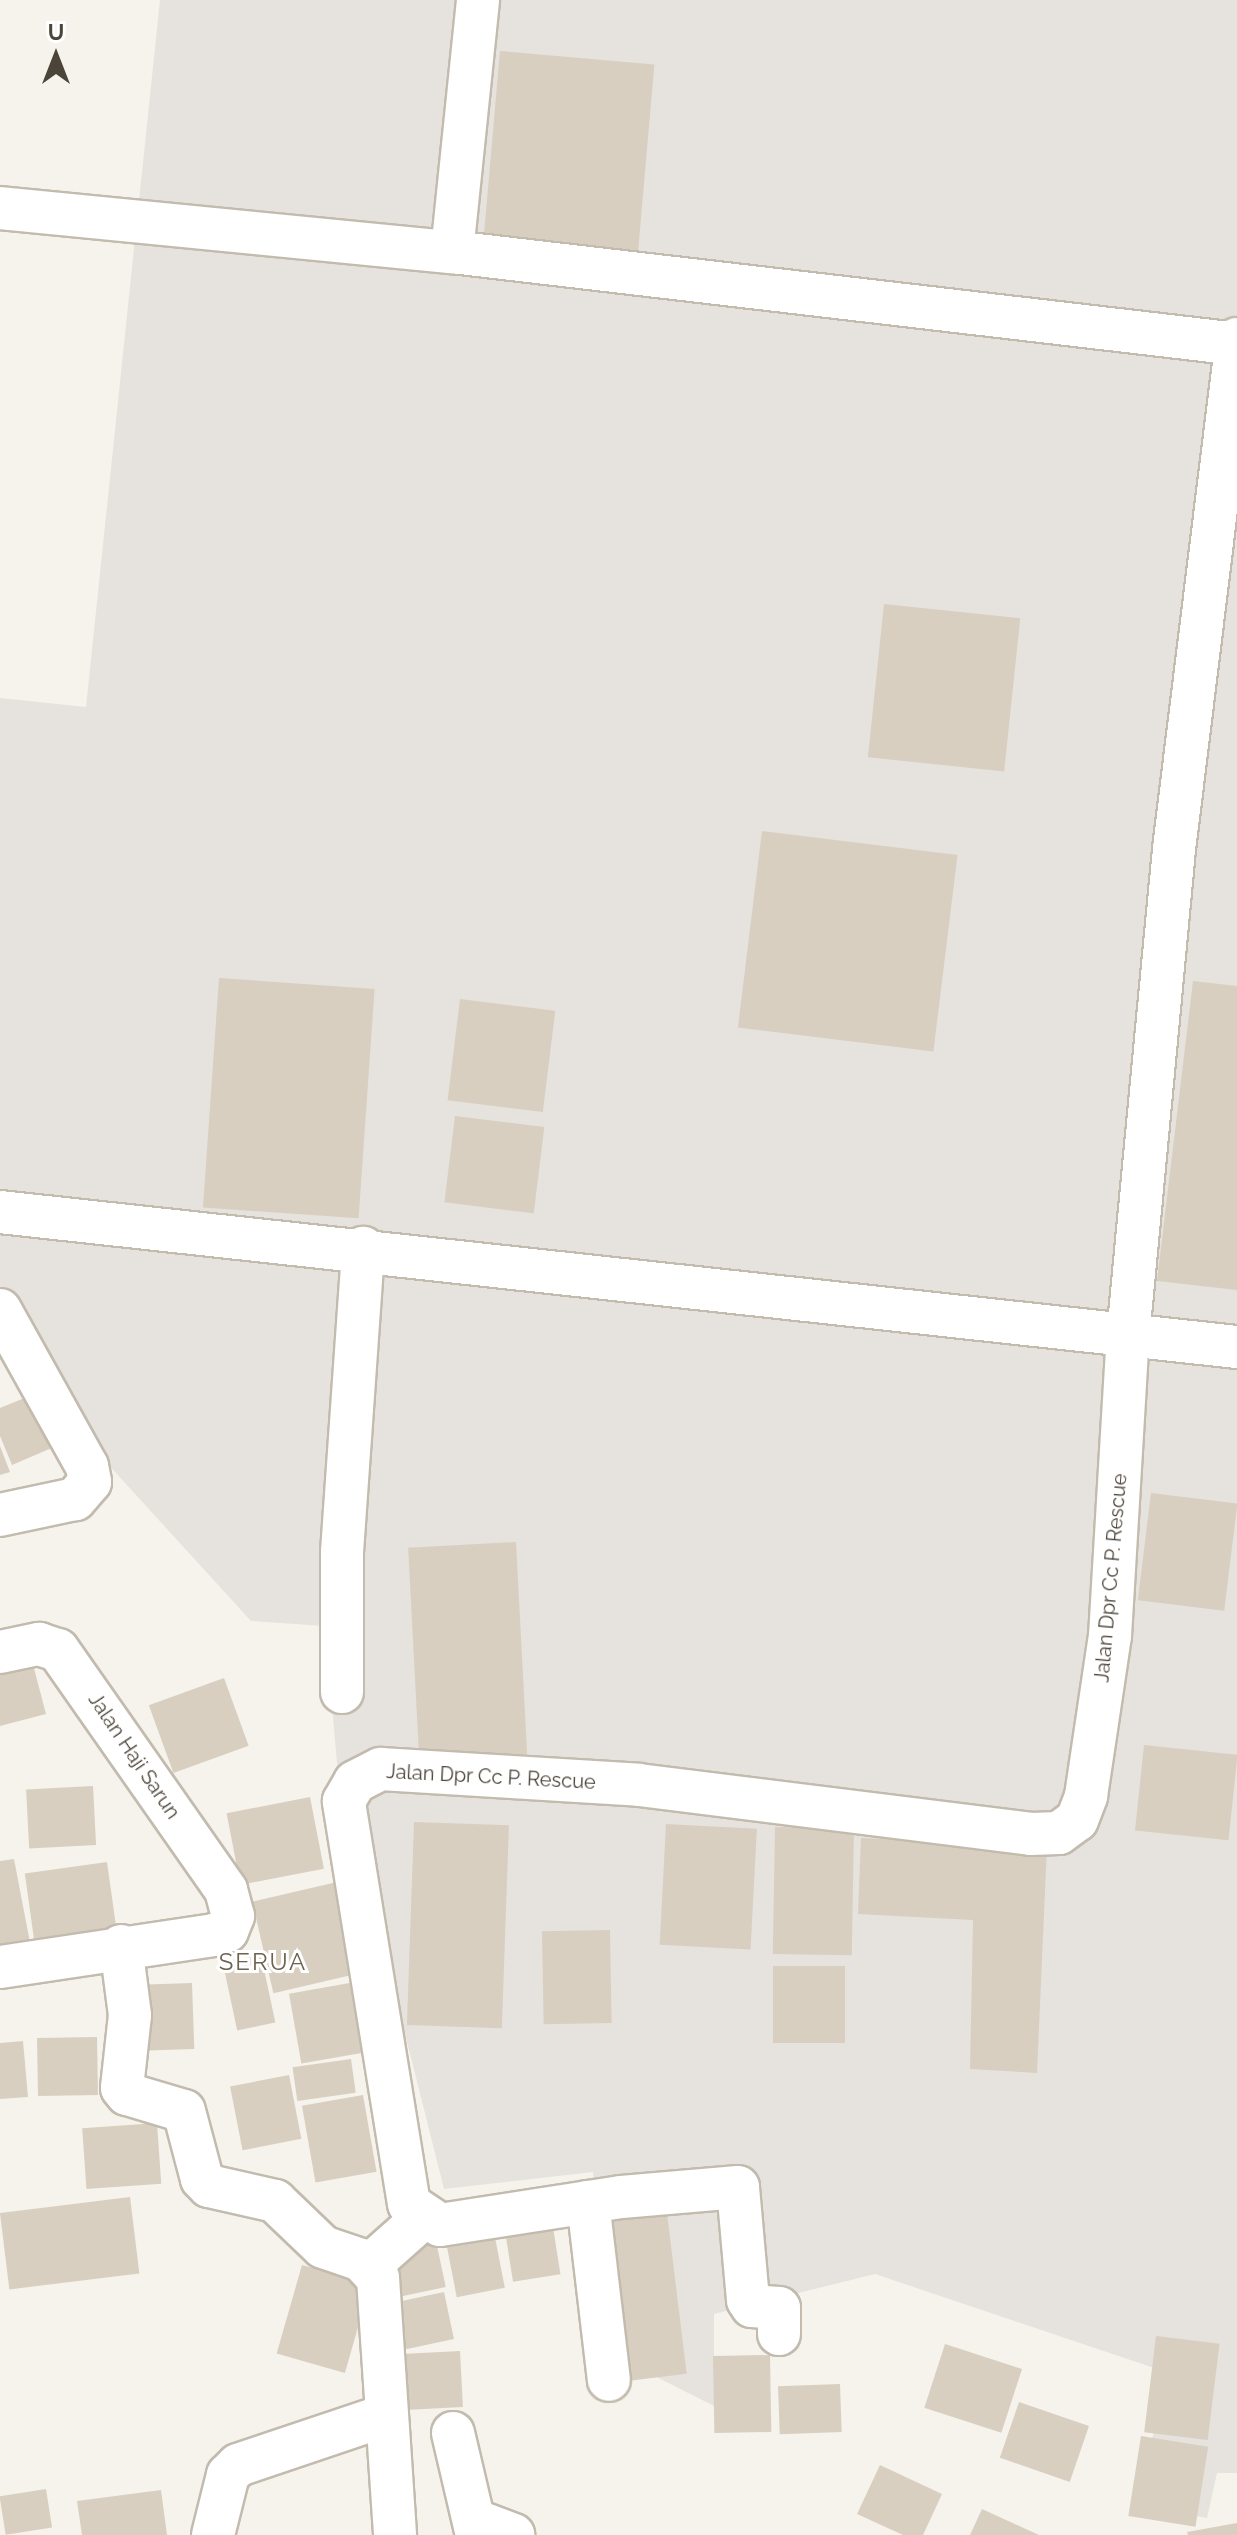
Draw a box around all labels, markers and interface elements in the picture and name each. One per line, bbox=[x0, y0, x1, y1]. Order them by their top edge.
north arrow bbox=[16, 16, 96, 96]
text: U bbox=[48, 19, 64, 45]
street label: Jalan Dpr Cc P. Rescue bbox=[1090, 1472, 1132, 1684]
street label: Jalan Haji Sarun bbox=[83, 1689, 185, 1823]
street label: Jalan Dpr Cc P. Rescue bbox=[385, 1760, 597, 1794]
district label: SERUA bbox=[219, 1948, 307, 1976]

